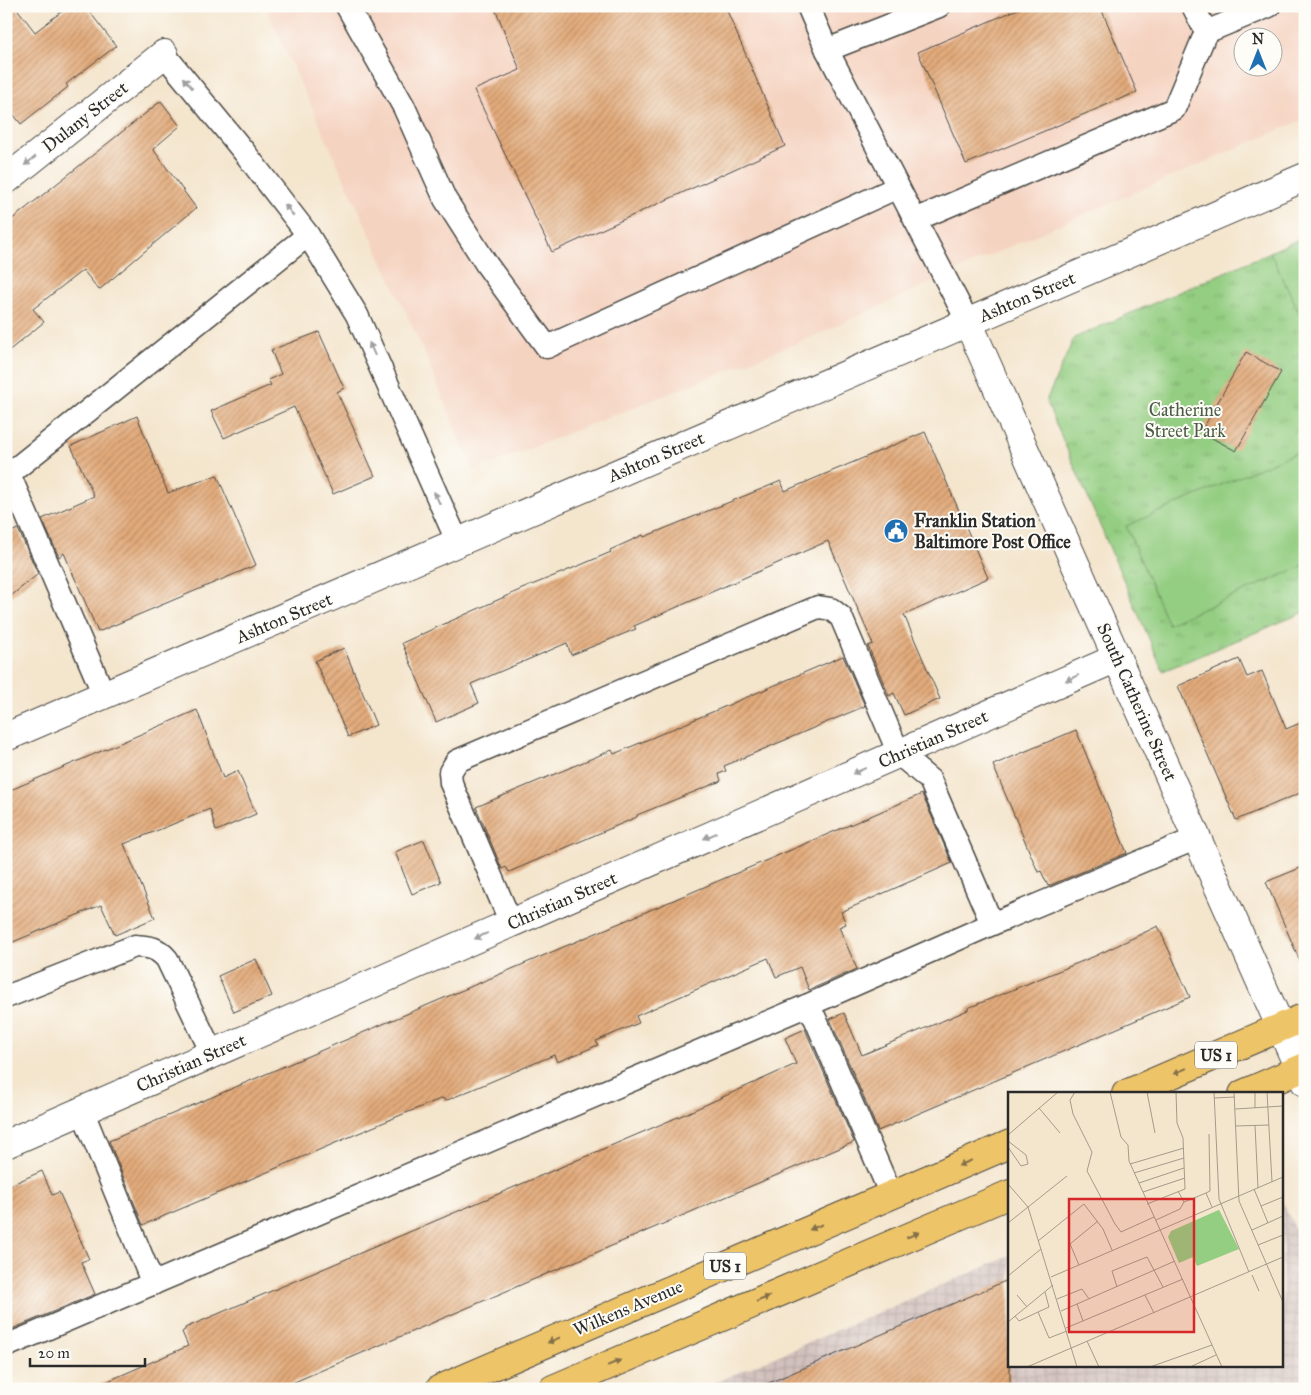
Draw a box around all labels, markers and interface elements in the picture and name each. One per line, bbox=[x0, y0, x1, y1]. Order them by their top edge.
north arrow bbox=[1234, 28, 1284, 78]
text: N bbox=[1252, 31, 1264, 48]
street label: Dulany Street bbox=[38, 76, 133, 157]
one-way arrow bbox=[183, 77, 194, 90]
one-way arrow bbox=[24, 155, 37, 166]
one-way arrow bbox=[284, 204, 295, 217]
street label: Ashton Street bbox=[975, 267, 1079, 328]
one-way arrow bbox=[368, 342, 376, 356]
park label: Catherine Street Park bbox=[1144, 399, 1226, 442]
street label: Ashton Street bbox=[604, 427, 708, 488]
one-way arrow bbox=[433, 491, 441, 505]
place label: Franklin Station Baltimore Post Office bbox=[914, 510, 1071, 553]
public building icon: Franklin Station Baltimore Post Office bbox=[883, 518, 909, 544]
street label: Ashton Street bbox=[232, 588, 336, 649]
street label: South Catherine Street bbox=[1092, 620, 1182, 785]
one-way arrow bbox=[1065, 674, 1079, 682]
street label: Christian Street bbox=[875, 705, 992, 773]
one-way arrow bbox=[852, 767, 866, 775]
one-way arrow bbox=[703, 832, 717, 840]
street label: Christian Street bbox=[504, 867, 621, 935]
one-way arrow bbox=[474, 932, 488, 940]
street label: Christian Street bbox=[133, 1029, 250, 1097]
road number: US 1 bbox=[1195, 1042, 1237, 1068]
one-way arrow bbox=[1173, 1067, 1187, 1075]
inset map bbox=[1008, 1092, 1284, 1368]
one-way arrow bbox=[958, 1160, 972, 1168]
one-way arrow bbox=[809, 1224, 823, 1232]
one-way arrow bbox=[906, 1231, 921, 1239]
road number: US 1 bbox=[704, 1252, 746, 1280]
street label: Wilkens Avenue bbox=[570, 1275, 686, 1341]
one-way arrow bbox=[756, 1294, 771, 1302]
scale bar bbox=[30, 1335, 145, 1367]
one-way arrow bbox=[547, 1336, 561, 1344]
text: 20 m bbox=[38, 1344, 70, 1362]
one-way arrow bbox=[607, 1358, 621, 1366]

